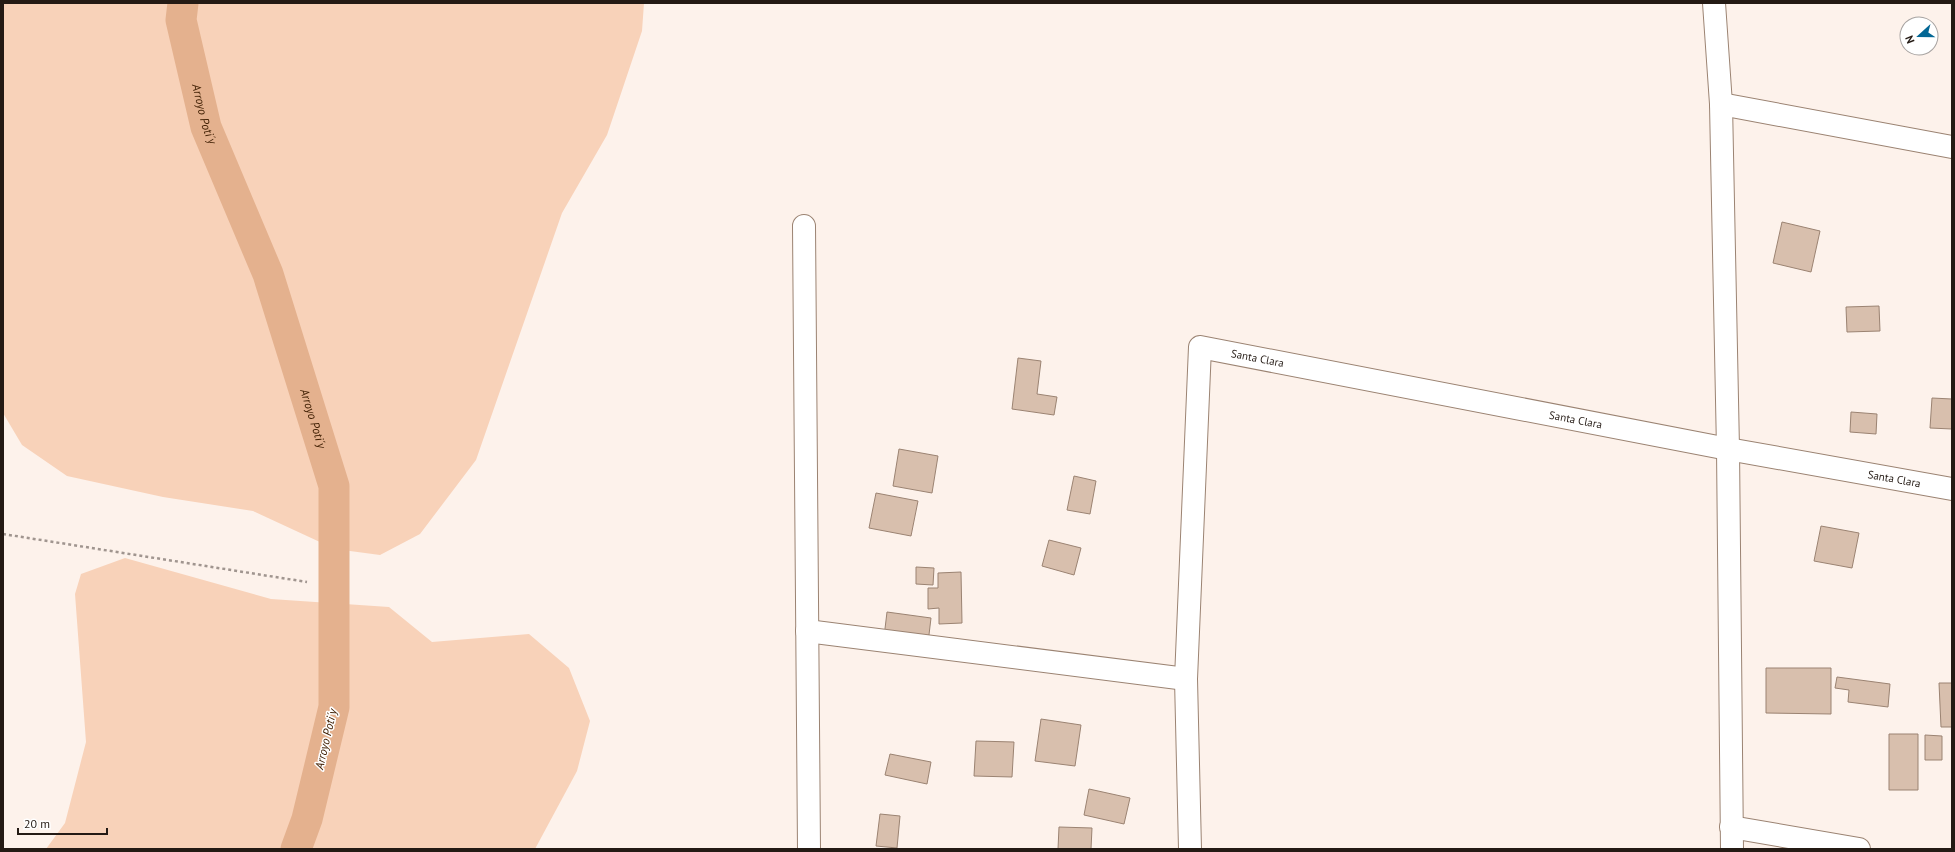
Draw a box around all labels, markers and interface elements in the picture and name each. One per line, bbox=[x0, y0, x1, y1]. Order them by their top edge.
north arrow bbox=[1899, 16, 1939, 56]
text: N bbox=[1902, 34, 1917, 45]
water label: Arroyo Poti´y bbox=[189, 81, 221, 147]
street label: Santa Clara bbox=[1230, 346, 1285, 370]
water label: Arroyo Poti´y bbox=[297, 386, 330, 451]
street label: Santa Clara bbox=[1548, 408, 1603, 432]
street label: Santa Clara bbox=[1867, 467, 1922, 490]
water label: Arroyo Poti´y bbox=[311, 706, 340, 772]
scale bar bbox=[18, 810, 107, 836]
text: 20 m bbox=[24, 816, 50, 831]

